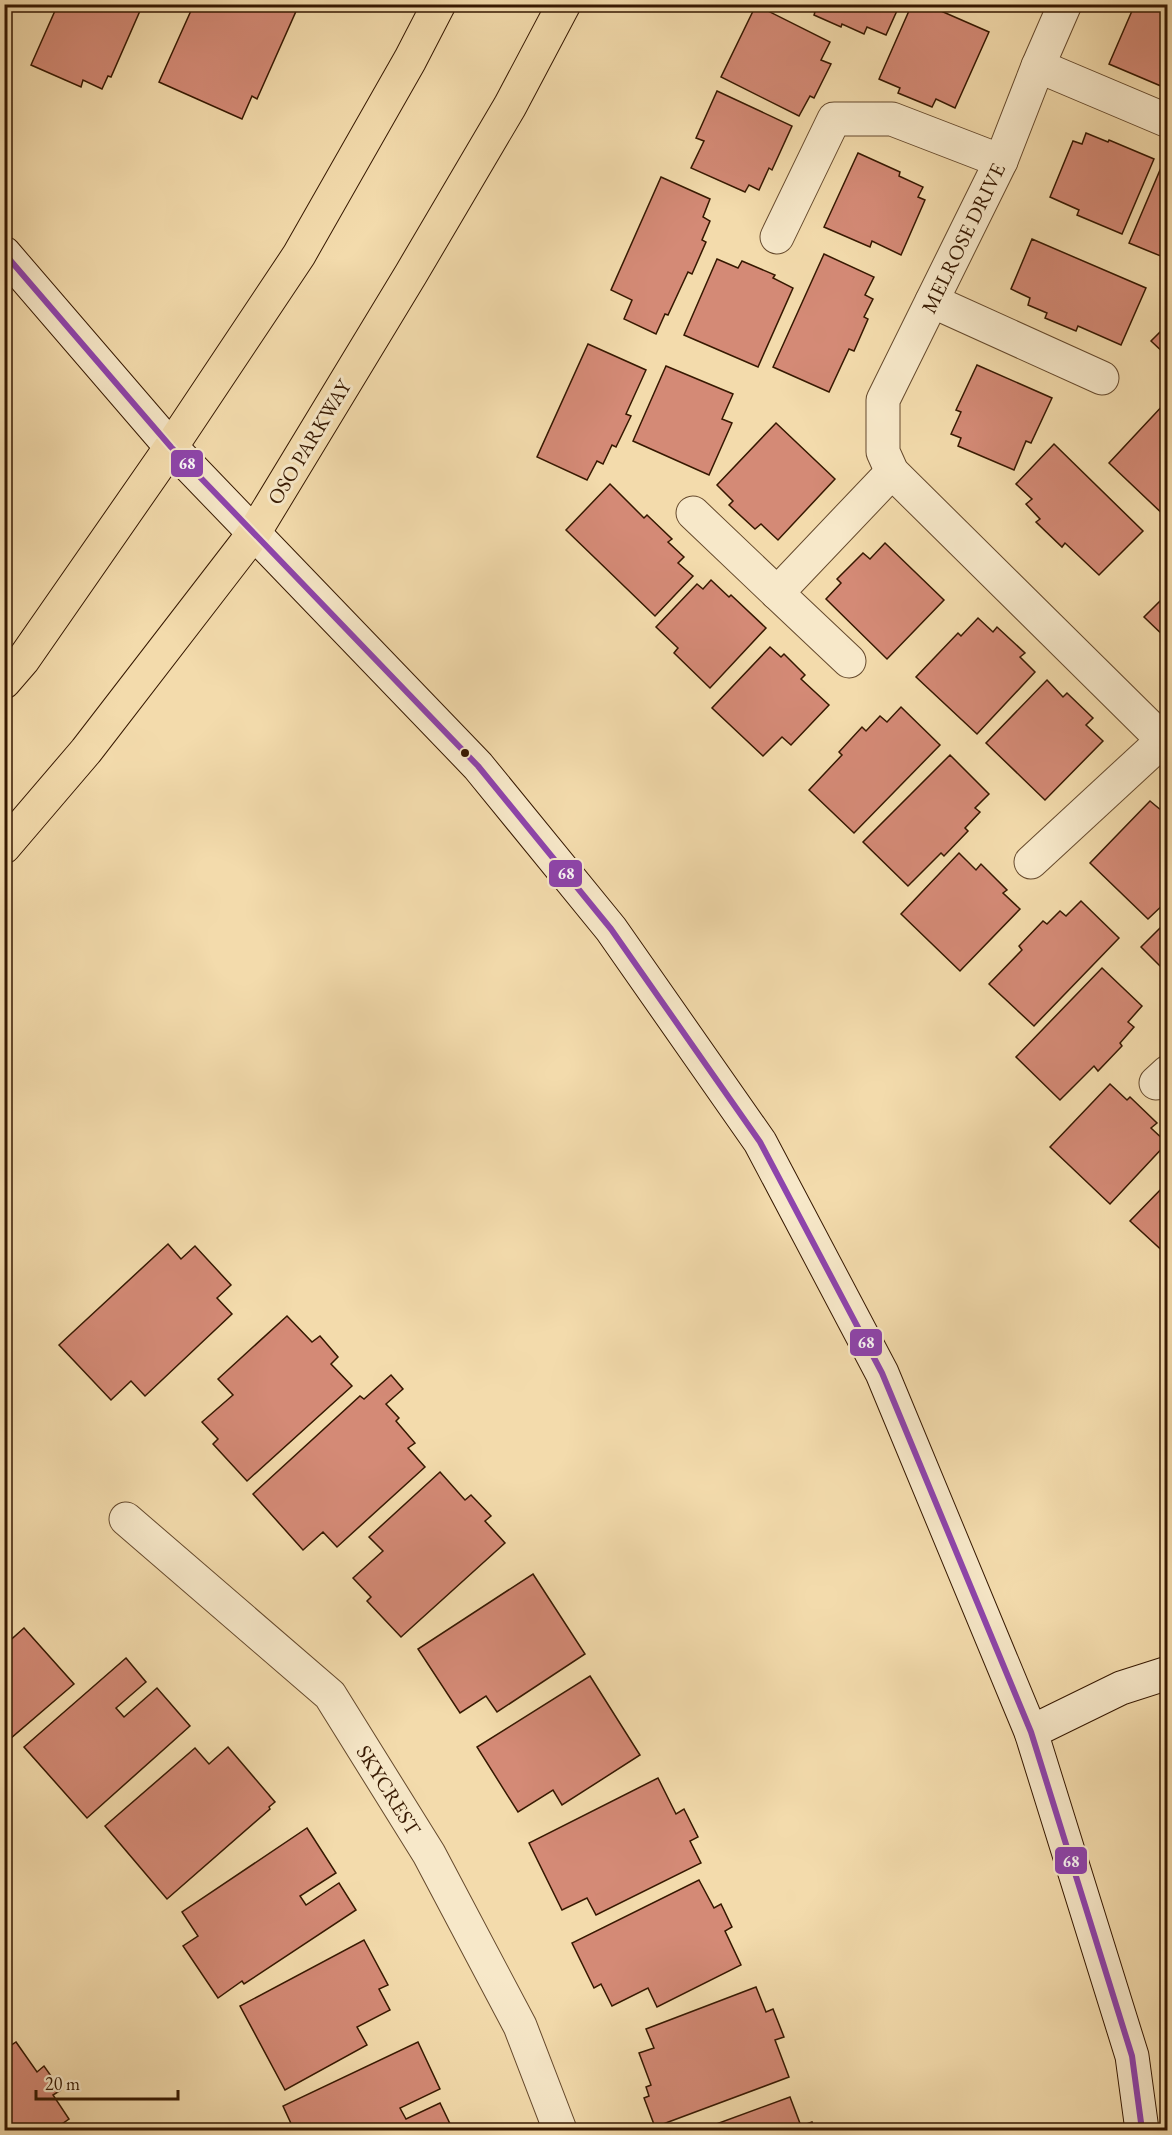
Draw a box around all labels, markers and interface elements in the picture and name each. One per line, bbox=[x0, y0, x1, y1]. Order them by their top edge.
street label: MELROSE DRIVE bbox=[915, 158, 1011, 318]
street label: OSO PARKWAY bbox=[261, 373, 358, 509]
line badge: 68 bbox=[170, 449, 204, 478]
text: 68 bbox=[179, 453, 195, 474]
unlabelled marker bbox=[459, 747, 471, 759]
line badge: 68 bbox=[548, 859, 583, 888]
text: 68 bbox=[558, 863, 574, 884]
line badge: 68 bbox=[849, 1328, 883, 1357]
text: 68 bbox=[858, 1332, 874, 1353]
street label: SKYCREST bbox=[351, 1740, 428, 1841]
line badge: 68 bbox=[1054, 1846, 1088, 1875]
text: 68 bbox=[1063, 1851, 1079, 1872]
scale bar bbox=[36, 2063, 178, 2101]
text: 20 m bbox=[45, 2072, 80, 2095]

